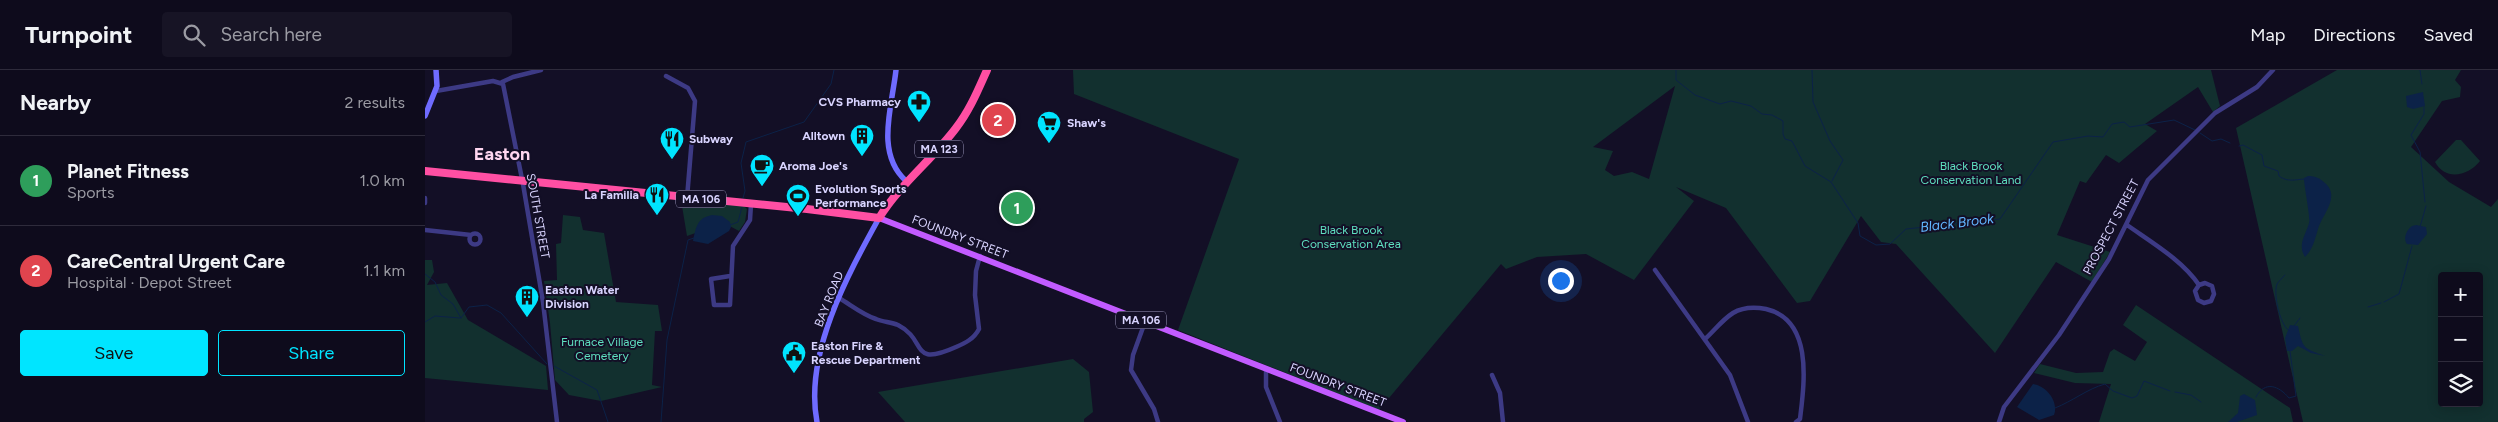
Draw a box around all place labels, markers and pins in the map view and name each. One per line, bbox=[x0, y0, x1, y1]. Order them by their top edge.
pharmacy icon: CVS Pharmacy bbox=[906, 89, 932, 123]
place label: CVS Pharmacy bbox=[818, 95, 901, 109]
pin: 2 bbox=[982, 101, 1014, 139]
supermarket icon: Shaw's bbox=[1036, 110, 1062, 144]
place label: Shaw's bbox=[1067, 116, 1106, 130]
building icon: Alltown bbox=[849, 123, 875, 157]
restaurant icon: Subway bbox=[659, 126, 685, 160]
place label: Alltown bbox=[802, 129, 845, 143]
place label: Subway bbox=[689, 132, 733, 146]
cafe icon: Aroma Joe's bbox=[749, 153, 775, 187]
place label: Aroma Joe's bbox=[779, 159, 848, 173]
restaurant icon: La Familia bbox=[644, 182, 670, 216]
place label: Evolution Sports Performance bbox=[815, 182, 907, 210]
sports icon: Evolution Sports Performance bbox=[785, 183, 811, 217]
place label: La Familia bbox=[584, 188, 639, 202]
pin: 1 bbox=[1001, 189, 1033, 227]
place label: Easton Water Division bbox=[545, 283, 619, 311]
building icon: Easton Water Division bbox=[514, 284, 540, 318]
place label: Easton Fire & Rescue Department bbox=[811, 339, 921, 367]
public building icon: Easton Fire & Rescue Department bbox=[781, 340, 807, 374]

